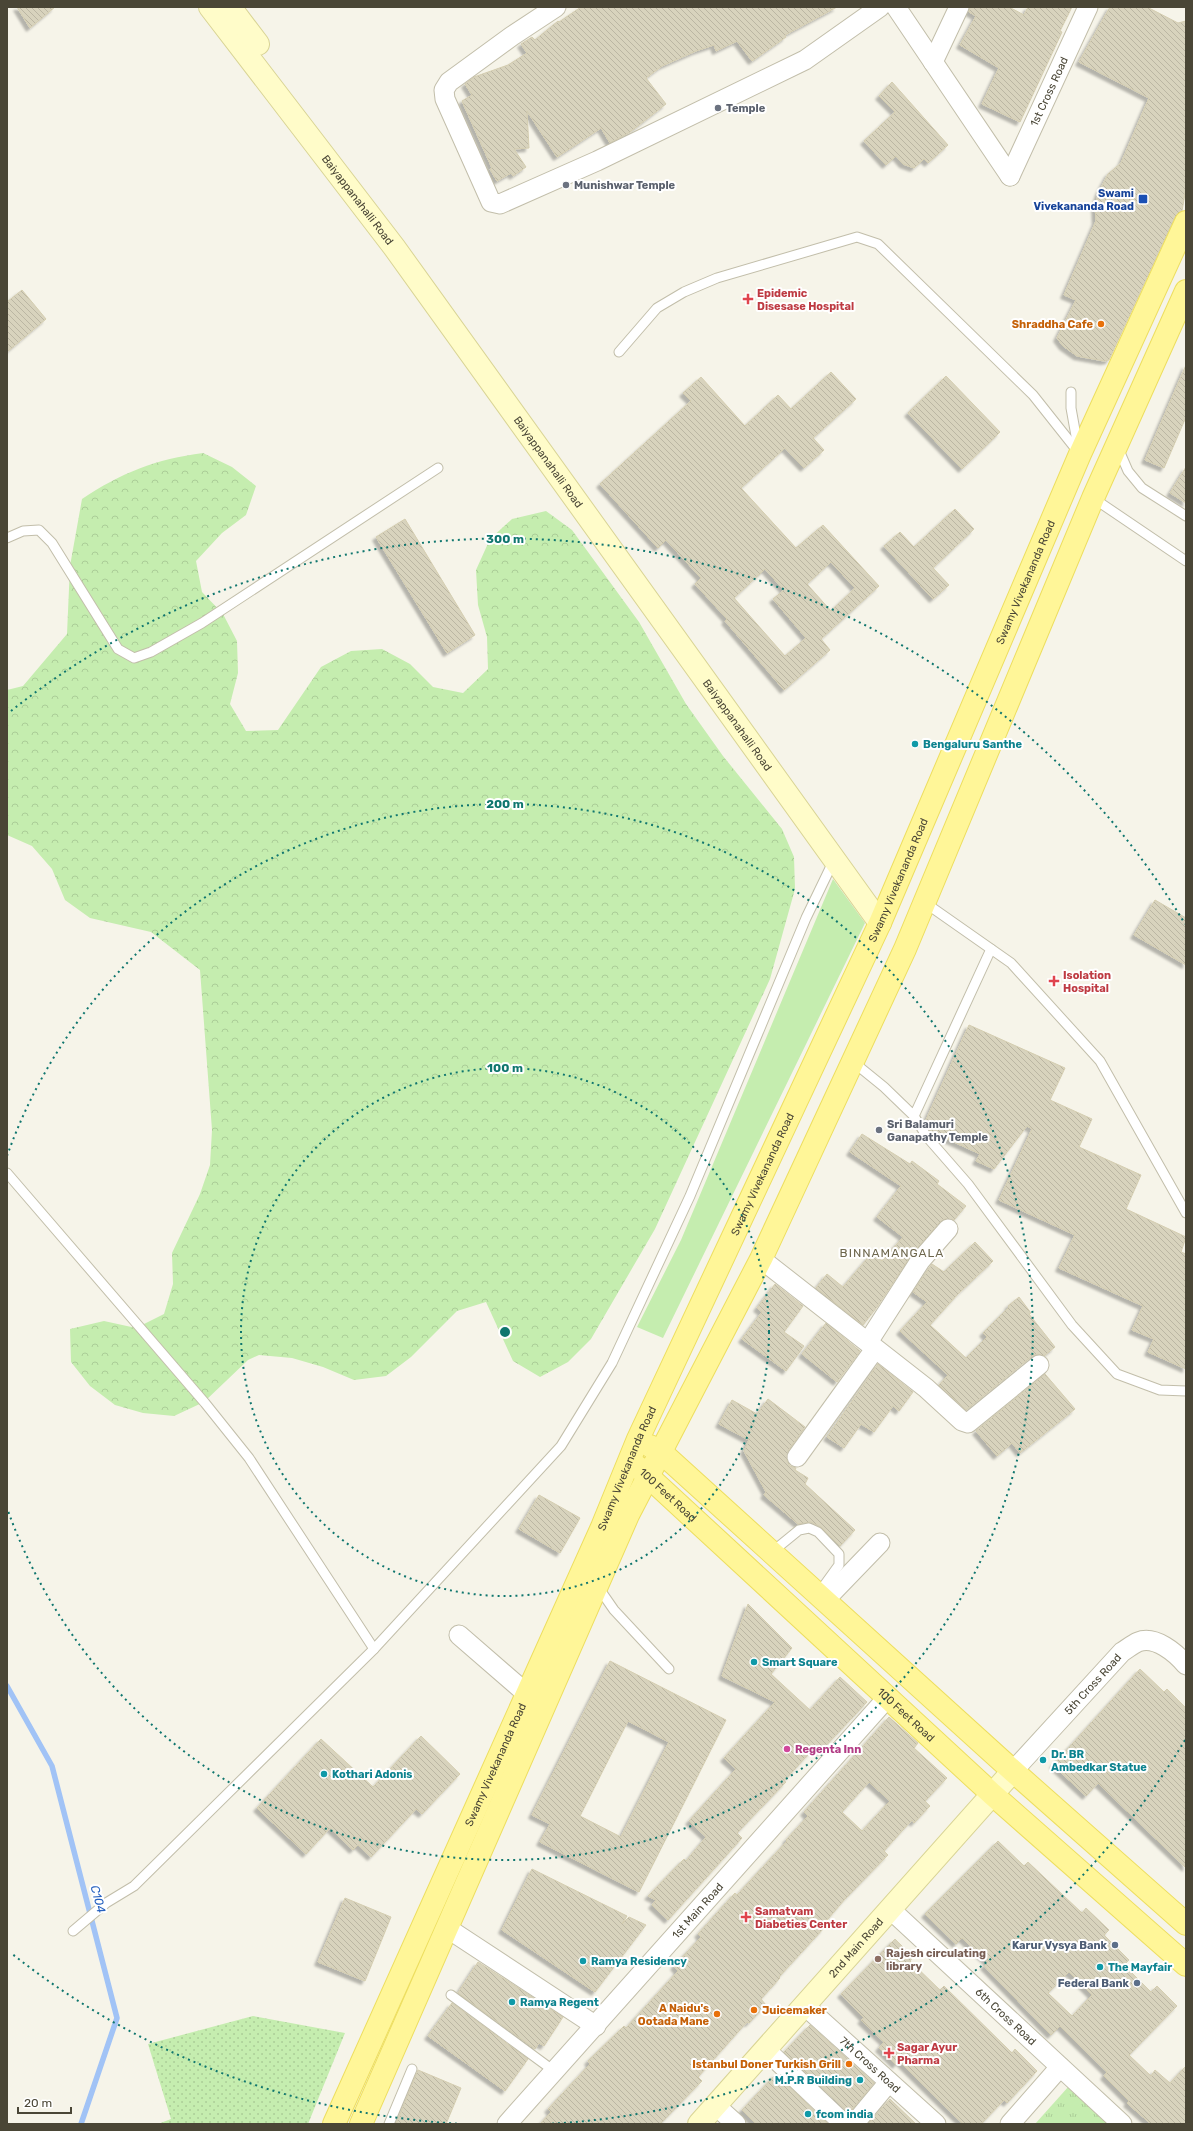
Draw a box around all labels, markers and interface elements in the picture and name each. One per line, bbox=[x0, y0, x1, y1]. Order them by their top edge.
street label: 1st Cross Road bbox=[1028, 55, 1071, 129]
place label: Temple bbox=[726, 102, 766, 115]
marker: Temple bbox=[713, 103, 723, 113]
street label: Baiyappanahalli Road bbox=[319, 153, 396, 248]
place label: Munishwar Temple bbox=[574, 179, 676, 192]
marker: Munishwar Temple bbox=[561, 180, 571, 190]
place label: Swami Vivekananda Road bbox=[1034, 187, 1134, 213]
marker: Swami Vivekananda Road bbox=[1137, 193, 1149, 205]
place label: Epidemic Disesase Hospital bbox=[757, 287, 854, 313]
marker: Epidemic Disesase Hospital bbox=[742, 293, 754, 305]
place label: Shraddha Cafe bbox=[1012, 318, 1093, 331]
marker: Shraddha Cafe bbox=[1096, 319, 1106, 329]
street label: Baiyappanahalli Road bbox=[511, 414, 585, 510]
street label: Swamy Vivekananda Road bbox=[994, 518, 1058, 646]
text: 300 m bbox=[486, 532, 524, 546]
street label: Baiyappanahalli Road bbox=[700, 677, 774, 773]
place label: Bengaluru Santhe bbox=[923, 738, 1022, 751]
marker: Bengaluru Santhe bbox=[910, 739, 920, 749]
text: 200 m bbox=[486, 797, 524, 811]
street label: Swamy Vivekananda Road bbox=[866, 816, 931, 944]
place label: Isolation Hospital bbox=[1063, 969, 1111, 995]
marker: Isolation Hospital bbox=[1048, 975, 1060, 987]
text: 100 m bbox=[487, 1061, 523, 1075]
street label: Swamy Vivekananda Road bbox=[728, 1111, 797, 1238]
place label: Sri Balamuri Ganapathy Temple bbox=[887, 1118, 988, 1144]
marker: Sri Balamuri Ganapathy Temple bbox=[874, 1125, 884, 1135]
district label: BINNAMANGALA bbox=[840, 1246, 944, 1260]
centre of rings bbox=[498, 1325, 512, 1339]
street label: Swamy Vivekananda Road bbox=[595, 1404, 659, 1533]
street label: 100 Feet Road bbox=[637, 1466, 699, 1525]
street label: 5th Cross Road bbox=[1062, 1651, 1124, 1717]
place label: Smart Square bbox=[762, 1656, 838, 1669]
marker: Smart Square bbox=[749, 1657, 759, 1667]
street label: 100 Feet Road bbox=[875, 1685, 937, 1745]
street label: Swamy Vivekananda Road bbox=[462, 1701, 529, 1828]
place label: Regenta Inn bbox=[795, 1743, 861, 1756]
marker: Regenta Inn bbox=[782, 1744, 792, 1754]
place label: Dr. BR Ambedkar Statue bbox=[1051, 1748, 1147, 1774]
marker: Dr. BR Ambedkar Statue bbox=[1038, 1755, 1048, 1765]
place label: Kothari Adonis bbox=[332, 1768, 412, 1781]
marker: Kothari Adonis bbox=[319, 1769, 329, 1779]
street label: 1st Main Road bbox=[670, 1880, 726, 1941]
water label: C104 bbox=[88, 1884, 108, 1914]
place label: Samatvam Diabeties Center bbox=[755, 1905, 847, 1931]
marker: Samatvam Diabeties Center bbox=[740, 1911, 752, 1923]
street label: 2nd Main Road bbox=[826, 1916, 886, 1980]
place label: Karur Vysya Bank bbox=[1012, 1939, 1108, 1952]
marker: Karur Vysya Bank bbox=[1110, 1940, 1120, 1950]
place label: Rajesh circulating library bbox=[886, 1947, 986, 1973]
marker: Rajesh circulating library bbox=[873, 1954, 883, 1964]
place label: Ramya Residency bbox=[591, 1955, 687, 1968]
marker: Ramya Residency bbox=[578, 1956, 588, 1966]
place label: The Mayfair bbox=[1108, 1961, 1172, 1974]
marker: The Mayfair bbox=[1095, 1962, 1105, 1972]
place label: Federal Bank bbox=[1058, 1977, 1130, 1990]
marker: Federal Bank bbox=[1132, 1978, 1142, 1988]
street label: 6th Cross Road bbox=[972, 1985, 1039, 2048]
place label: Ramya Regent bbox=[520, 1996, 599, 2009]
marker: Ramya Regent bbox=[507, 1997, 517, 2007]
place label: A Naidu's Ootada Mane bbox=[638, 2002, 709, 2028]
place label: Juicemaker bbox=[762, 2004, 827, 2017]
marker: Juicemaker bbox=[749, 2005, 759, 2015]
marker: A Naidu's Ootada Mane bbox=[712, 2009, 722, 2019]
street label: 7th Cross Road bbox=[837, 2034, 903, 2096]
place label: Sagar Ayur Pharma bbox=[897, 2041, 957, 2067]
marker: Sagar Ayur Pharma bbox=[884, 2048, 894, 2058]
place label: Istanbul Doner Turkish Grill bbox=[692, 2058, 841, 2071]
marker: Istanbul Doner Turkish Grill bbox=[844, 2059, 854, 2069]
place label: M.P.R Building bbox=[775, 2074, 852, 2087]
marker: M.P.R Building bbox=[855, 2075, 865, 2085]
scale bar bbox=[18, 2089, 71, 2115]
text: 20 m bbox=[24, 2096, 52, 2110]
place label: fcom india bbox=[816, 2108, 873, 2121]
marker: fcom india bbox=[803, 2109, 813, 2119]

